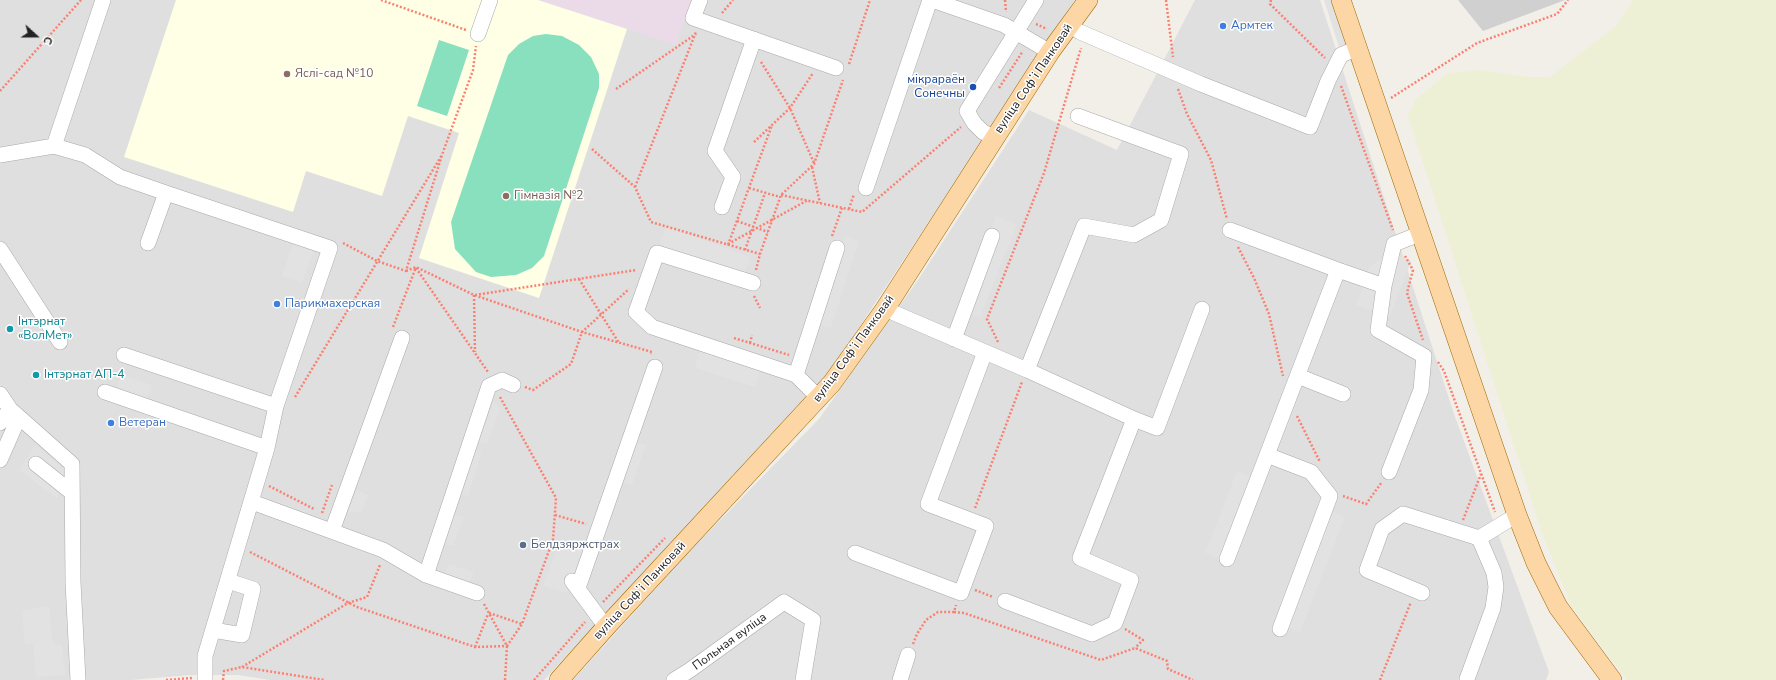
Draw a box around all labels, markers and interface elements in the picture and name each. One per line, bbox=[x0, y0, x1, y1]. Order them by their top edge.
north arrow bbox=[16, 16, 56, 56]
place label: Армтек bbox=[1231, 19, 1273, 33]
marker: Армтек bbox=[1218, 21, 1228, 31]
street label: вуліца Софʼі Панковай bbox=[992, 22, 1076, 136]
text: С bbox=[39, 34, 56, 47]
place label: Яслі-сад №10 bbox=[295, 67, 373, 81]
marker: Яслі-сад №10 bbox=[282, 69, 292, 79]
place label: мікрараён Сонечны bbox=[907, 73, 965, 101]
marker: мікрараён Сонечны bbox=[968, 82, 978, 92]
place label: Гімназія №2 bbox=[514, 189, 583, 203]
marker: Гімназія №2 bbox=[501, 191, 511, 201]
street label: вуліца Софʼі Панковай bbox=[810, 293, 898, 405]
place label: Парикмахерская bbox=[285, 297, 380, 311]
marker: Парикмахерская bbox=[272, 299, 282, 309]
place label: Інтэрнат «ВолМет» bbox=[18, 315, 72, 343]
marker: Інтэрнат «ВолМет» bbox=[5, 324, 15, 334]
place label: Інтэрнат АП-4 bbox=[44, 368, 124, 382]
marker: Інтэрнат АП-4 bbox=[31, 370, 41, 380]
place label: Ветеран bbox=[119, 416, 166, 430]
marker: Ветеран bbox=[106, 418, 116, 428]
place label: Белдзяржстрах bbox=[531, 538, 619, 552]
street label: вуліца Софʼі Панковай bbox=[591, 539, 689, 643]
marker: Белдзяржстрах bbox=[518, 540, 528, 550]
street label: Польная вуліца bbox=[690, 610, 770, 674]

